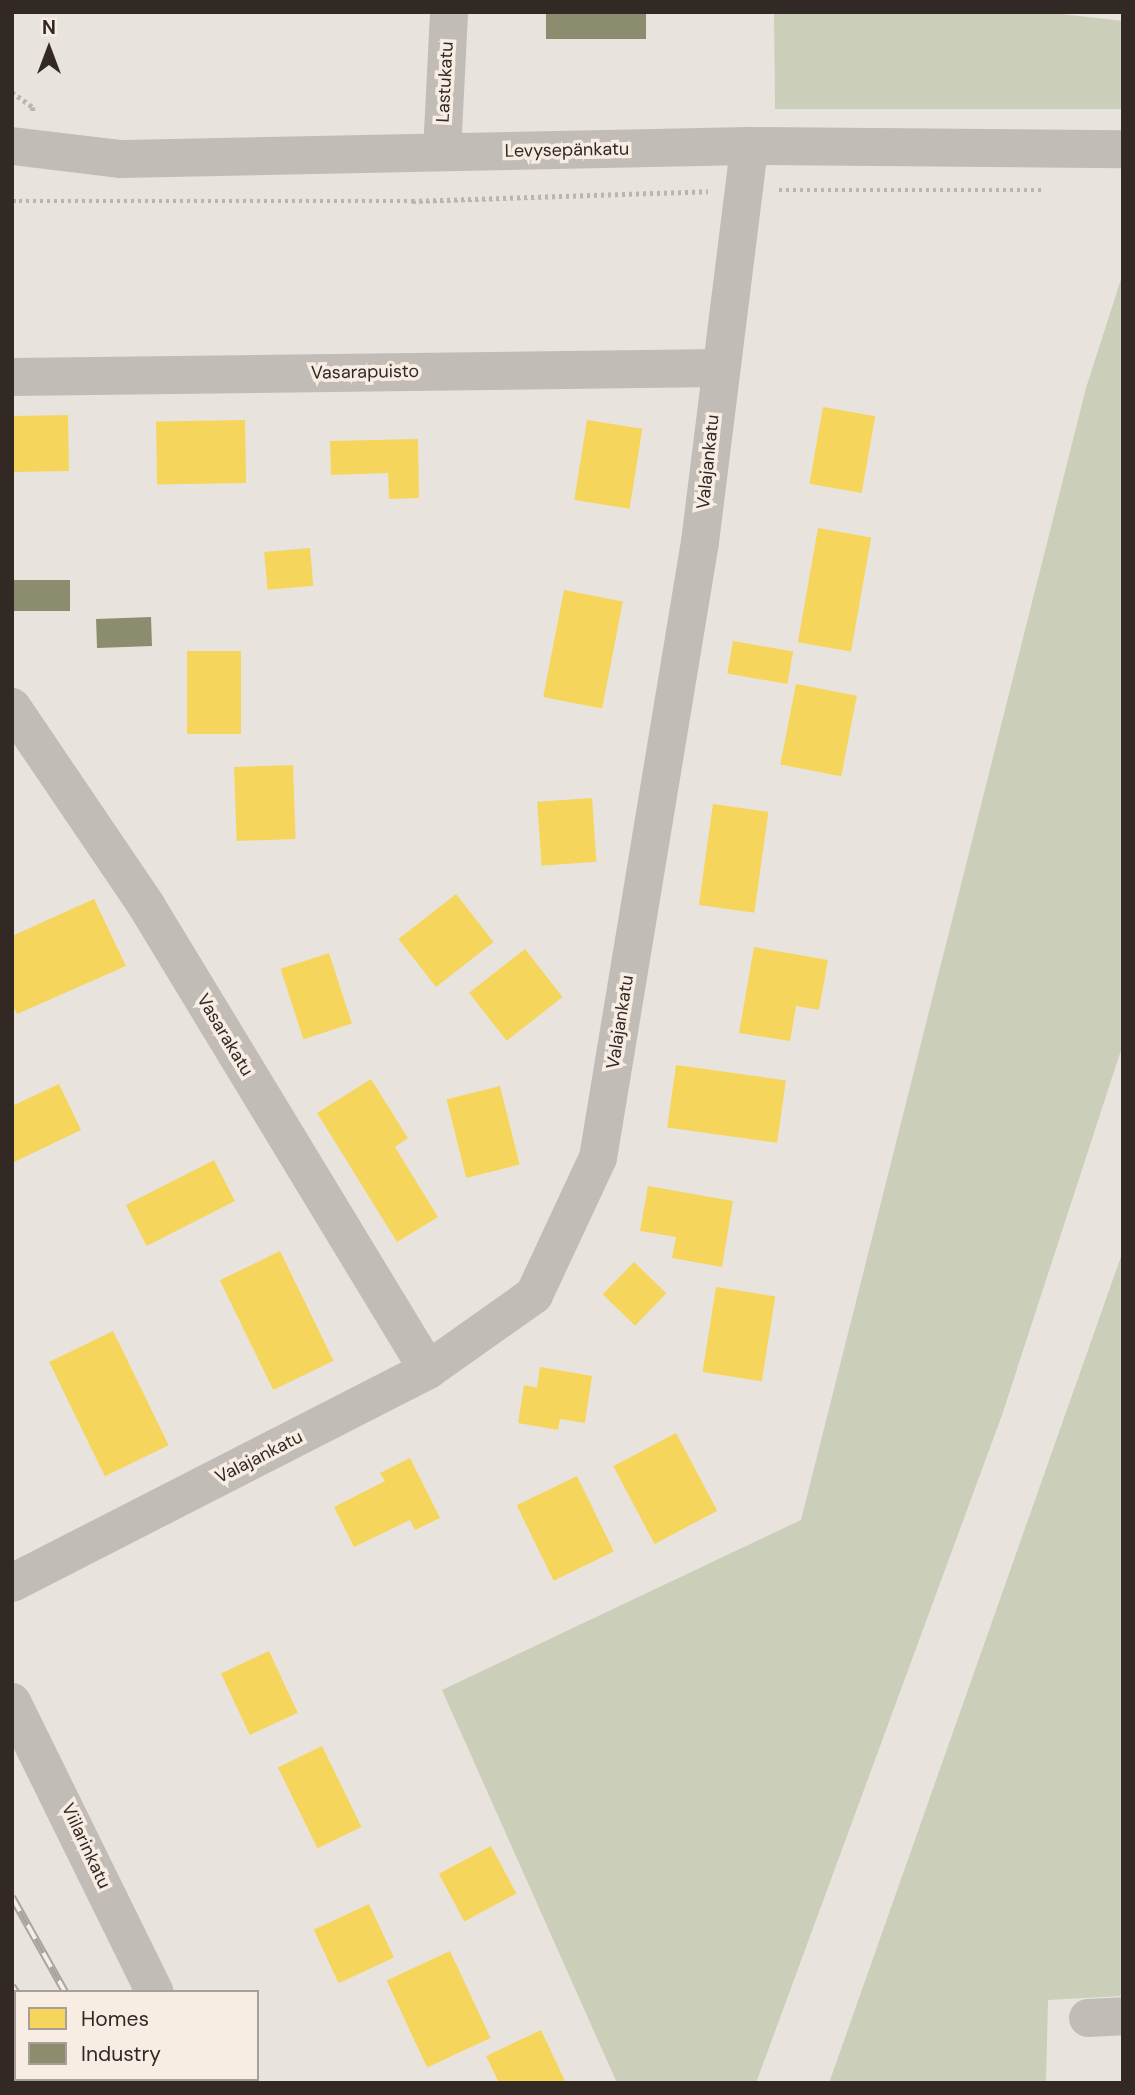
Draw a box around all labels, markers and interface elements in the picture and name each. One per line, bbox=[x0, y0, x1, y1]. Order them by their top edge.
north arrow bbox=[14, 14, 84, 84]
text: N bbox=[42, 15, 56, 40]
street label: Lastukatu bbox=[432, 41, 458, 123]
street label: Levysepänkatu bbox=[505, 138, 629, 162]
street label: Vasarapuisto bbox=[311, 360, 419, 384]
street label: Valajankatu bbox=[692, 414, 724, 510]
street label: Valajankatu bbox=[602, 973, 638, 1071]
street label: Vasarakatu bbox=[192, 990, 258, 1080]
street label: Valajankatu bbox=[212, 1426, 306, 1488]
street label: Viilarinkatu bbox=[57, 1800, 115, 1892]
legend bbox=[14, 1990, 259, 2081]
text: Homes bbox=[81, 2005, 149, 2033]
text: Industry bbox=[81, 2040, 161, 2068]

